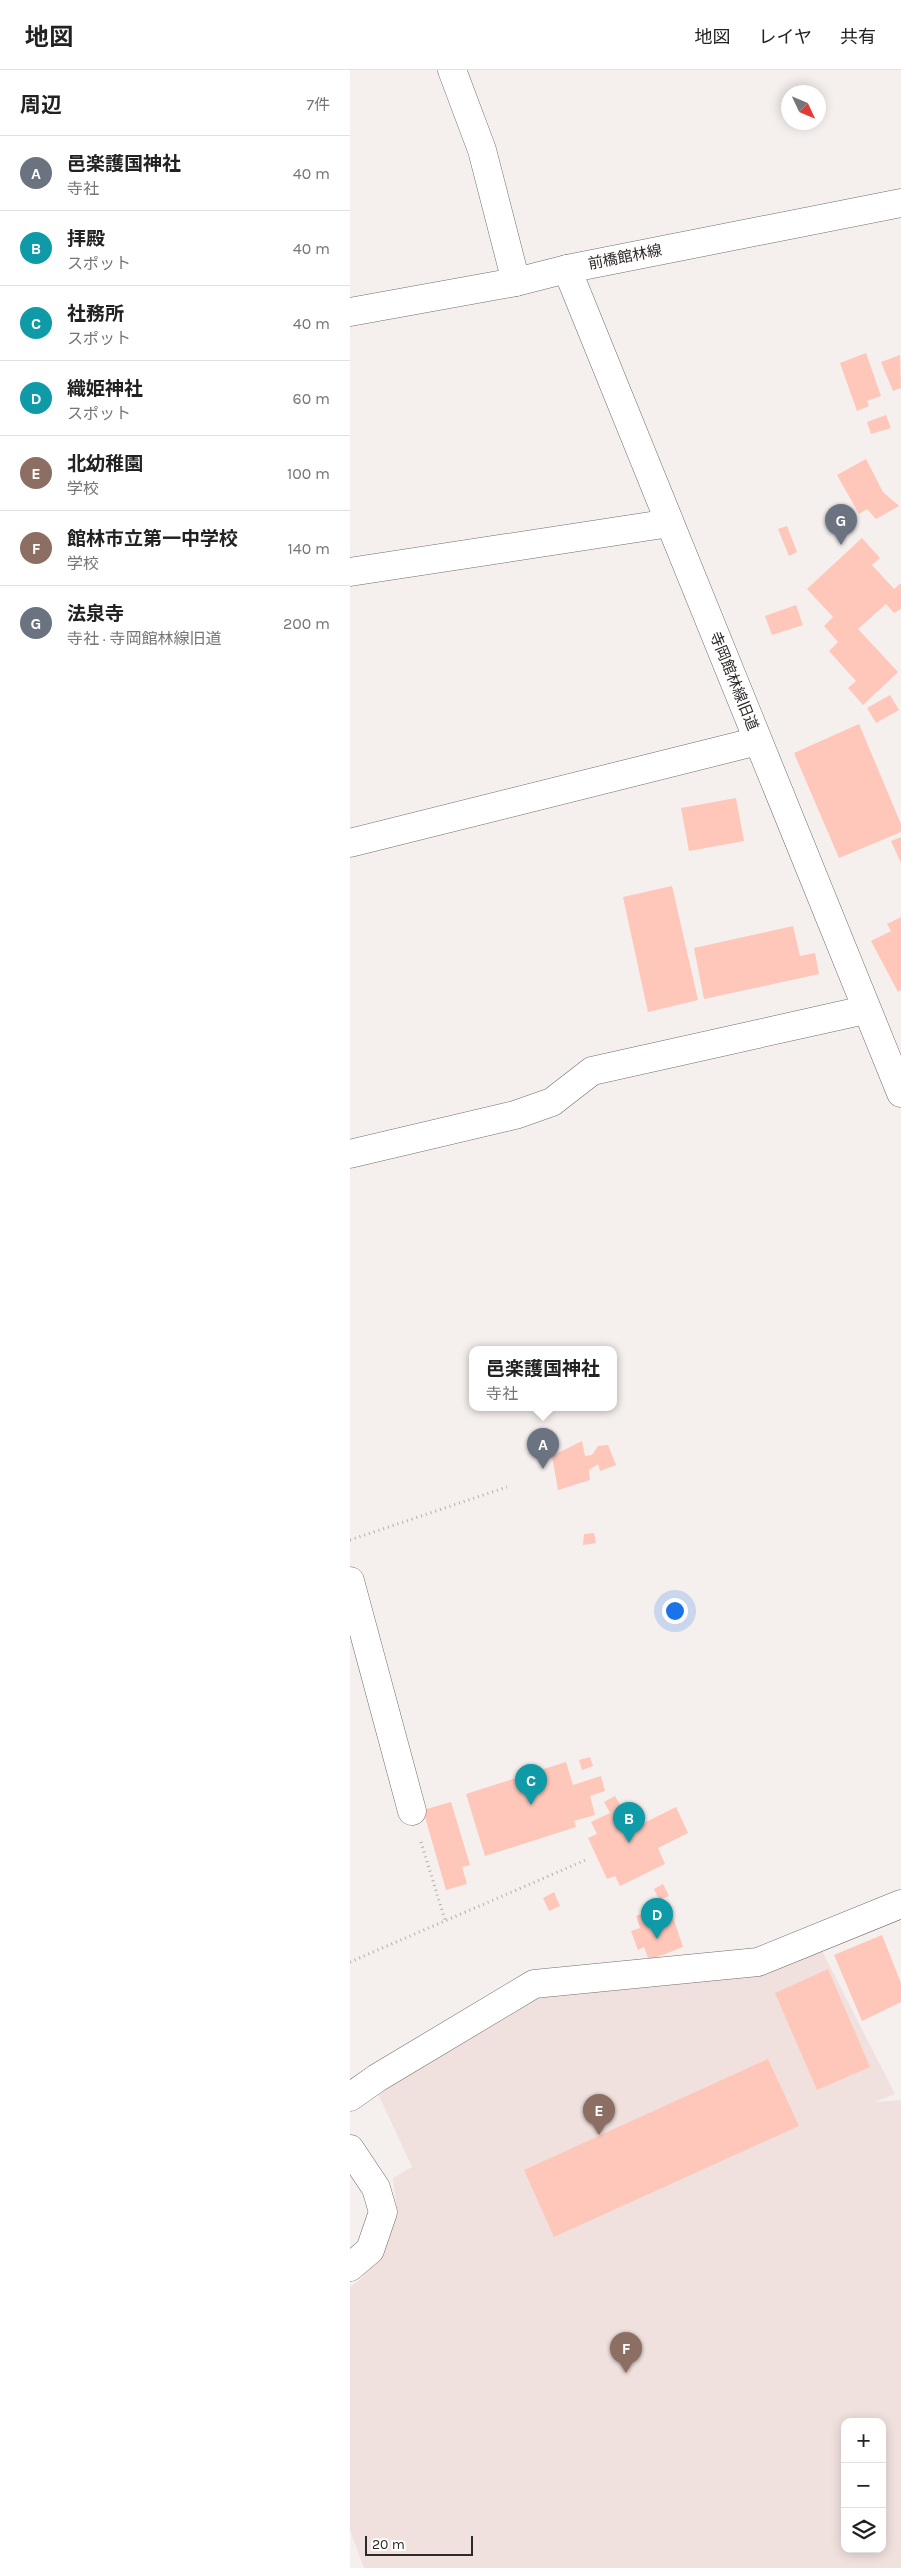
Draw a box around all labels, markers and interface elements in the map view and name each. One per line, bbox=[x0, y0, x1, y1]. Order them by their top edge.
text: 地図 bbox=[25, 23, 73, 51]
text: 地図 bbox=[695, 26, 731, 48]
text: レイヤ bbox=[759, 26, 812, 48]
text: 共有 bbox=[840, 26, 876, 48]
north arrow bbox=[781, 85, 826, 130]
text: 周辺 bbox=[20, 93, 62, 117]
text: 7件 bbox=[306, 95, 330, 114]
text: 邑楽護国神社 bbox=[67, 153, 181, 175]
text: A bbox=[31, 164, 41, 183]
text: 40 m bbox=[293, 164, 330, 183]
text: 寺社 bbox=[67, 179, 99, 198]
text: 拝殿 bbox=[67, 228, 105, 250]
text: B bbox=[31, 239, 41, 258]
text: 40 m bbox=[293, 239, 330, 258]
street label: 前橋館林線 bbox=[586, 241, 664, 273]
text: スポット bbox=[67, 254, 131, 273]
text: 社務所 bbox=[67, 303, 124, 325]
text: C bbox=[31, 314, 41, 333]
text: 40 m bbox=[293, 314, 330, 333]
text: スポット bbox=[67, 329, 131, 348]
text: 織姫神社 bbox=[67, 378, 143, 400]
text: D bbox=[31, 389, 41, 408]
text: 60 m bbox=[293, 389, 330, 408]
text: スポット bbox=[67, 404, 131, 423]
text: 北幼稚園 bbox=[67, 453, 143, 475]
text: E bbox=[31, 464, 41, 483]
text: 100 m bbox=[287, 464, 330, 483]
text: 学校 bbox=[67, 479, 99, 498]
pin: G bbox=[825, 504, 857, 545]
text: 館林市立第一中学校 bbox=[67, 528, 238, 550]
text: F bbox=[32, 539, 40, 558]
text: 140 m bbox=[288, 539, 330, 558]
text: 学校 bbox=[67, 554, 99, 573]
text: 法泉寺 bbox=[67, 603, 124, 625]
text: G bbox=[31, 614, 41, 633]
text: 200 m bbox=[283, 614, 330, 633]
text: 寺社 · 寺岡館林線旧道 bbox=[67, 629, 221, 648]
street label: 寺岡館林線旧道 bbox=[706, 629, 762, 733]
popup bbox=[469, 1346, 617, 1411]
text: 邑楽護国神社 bbox=[486, 1358, 600, 1380]
text: 寺社 bbox=[486, 1384, 518, 1403]
pin: A bbox=[527, 1428, 559, 1469]
your location bbox=[662, 1598, 688, 1624]
pin: C bbox=[515, 1764, 547, 1805]
pin: B bbox=[613, 1802, 645, 1843]
pin: D bbox=[641, 1898, 673, 1939]
pin: E bbox=[583, 2094, 615, 2135]
pin: F bbox=[610, 2332, 642, 2373]
map controls bbox=[841, 2418, 886, 2553]
button: + bbox=[841, 2418, 886, 2463]
button: − bbox=[841, 2463, 886, 2508]
button: layers bbox=[841, 2508, 886, 2553]
scale bar bbox=[365, 2533, 472, 2556]
text: 20 m bbox=[372, 2536, 405, 2553]

